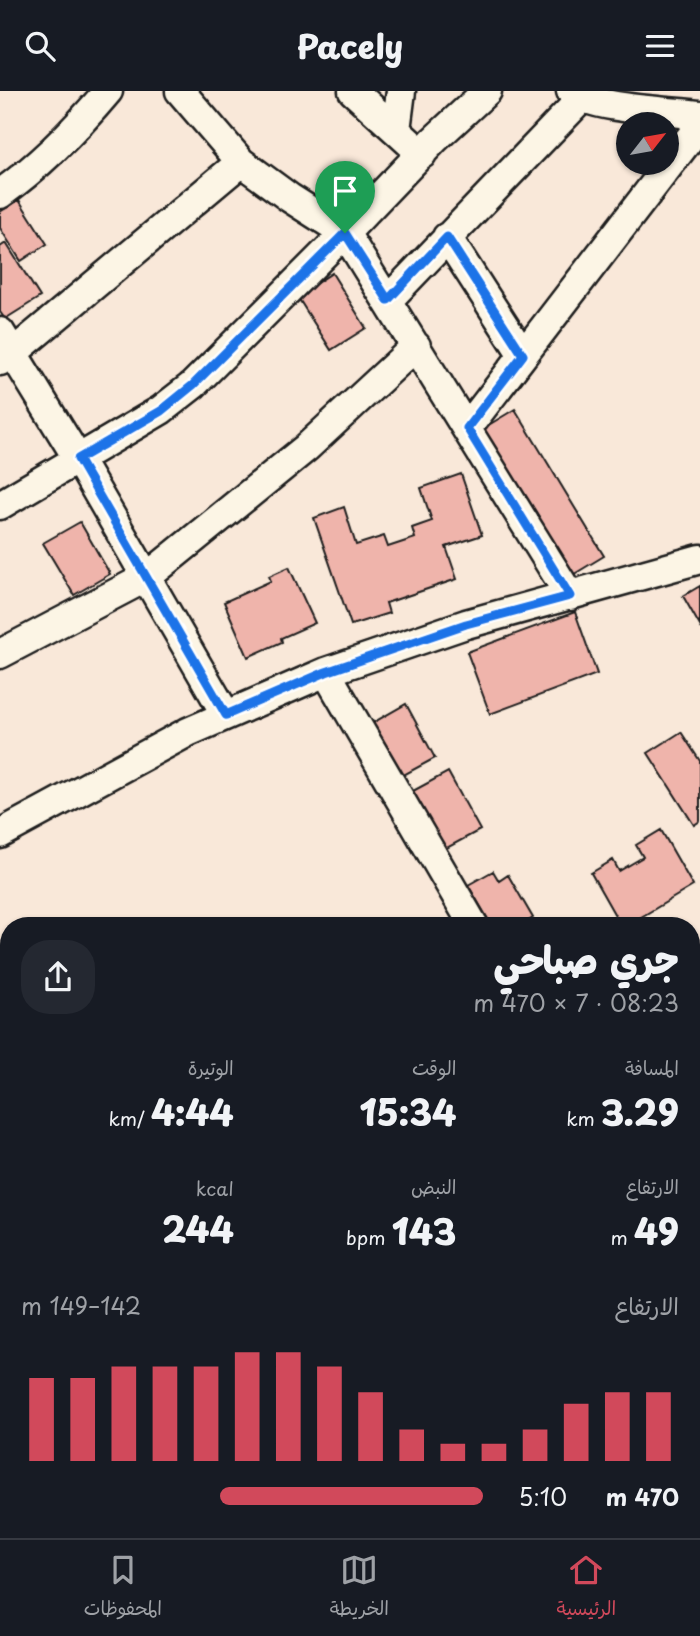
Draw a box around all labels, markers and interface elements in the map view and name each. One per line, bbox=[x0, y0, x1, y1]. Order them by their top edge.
text: Pacely bbox=[297, 22, 403, 70]
icon: search bbox=[21, 27, 59, 65]
icon: menu bbox=[641, 27, 679, 65]
north arrow bbox=[616, 112, 679, 175]
map controls bbox=[616, 112, 679, 175]
pin bbox=[315, 161, 375, 233]
icon: arrive bbox=[326, 172, 364, 210]
text: جري صباحي bbox=[493, 930, 679, 987]
button: share bbox=[21, 940, 95, 1014]
text: 08:23 · 7 × 470 m bbox=[473, 985, 679, 1020]
text: الوتيرة bbox=[188, 1053, 234, 1081]
text: الوقت bbox=[412, 1053, 456, 1081]
text: المسافة bbox=[625, 1053, 679, 1081]
text: 4:44 bbox=[151, 1085, 234, 1138]
text: 15:34 bbox=[359, 1085, 456, 1138]
text: 3.29 bbox=[601, 1085, 679, 1138]
text: /km bbox=[108, 1104, 151, 1132]
text: km bbox=[566, 1104, 601, 1132]
text: النبض bbox=[411, 1172, 456, 1200]
text: الارتفاع bbox=[626, 1172, 679, 1200]
text: kcal bbox=[196, 1174, 234, 1202]
text: 244 bbox=[162, 1202, 234, 1255]
text: 143 bbox=[392, 1204, 456, 1257]
text: 49 bbox=[634, 1204, 679, 1257]
text: bpm bbox=[346, 1223, 392, 1251]
text: m bbox=[610, 1223, 634, 1251]
text: 142–149 m bbox=[21, 1288, 141, 1323]
text: الارتفاع bbox=[615, 1288, 679, 1323]
text: 5:10 bbox=[519, 1479, 567, 1514]
text: 470 m bbox=[606, 1479, 679, 1514]
tab: المحفوظات bbox=[84, 1551, 162, 1625]
tab: الخريطة bbox=[330, 1551, 389, 1625]
tab: الرئيسية bbox=[557, 1551, 616, 1625]

